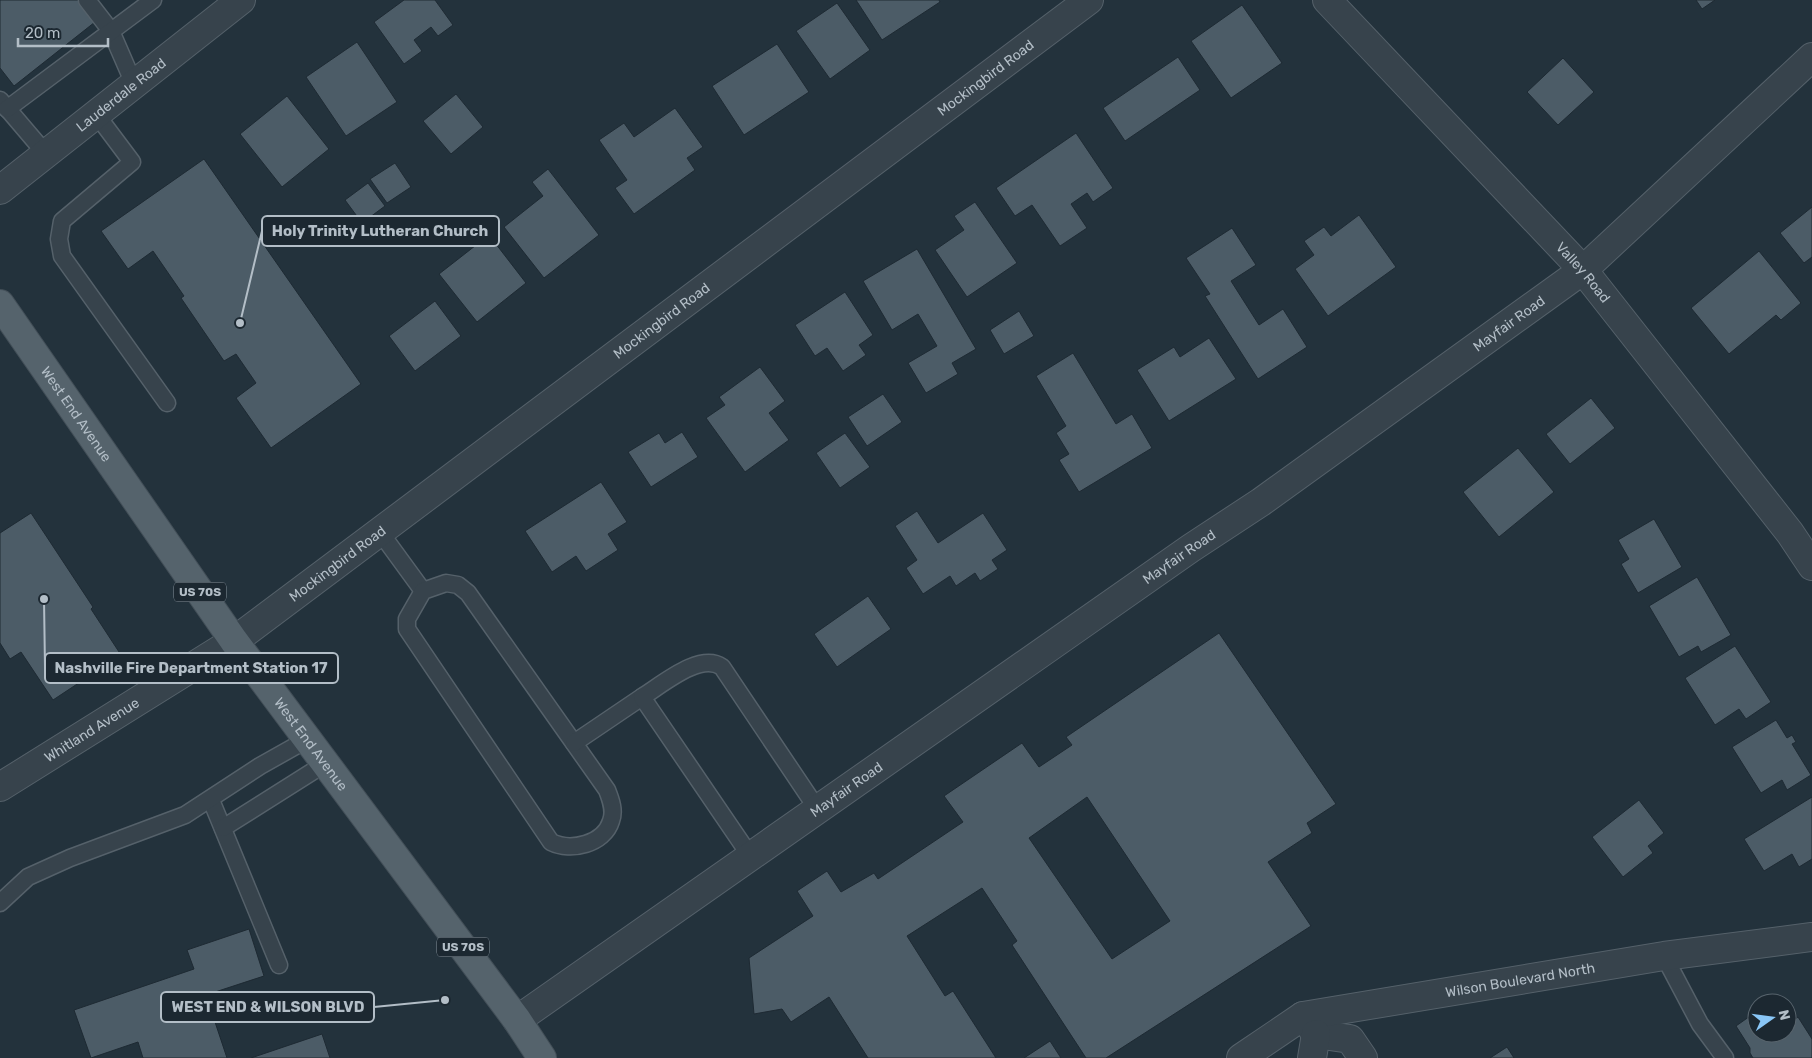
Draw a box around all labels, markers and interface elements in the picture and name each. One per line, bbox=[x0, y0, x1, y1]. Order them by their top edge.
scale bar bbox=[18, 15, 108, 47]
text: 20 m bbox=[25, 24, 60, 42]
street label: Mockingbird Road bbox=[934, 36, 1037, 120]
street label: Lauderdale Road bbox=[73, 55, 169, 136]
callout: Holy Trinity Lutheran Church bbox=[262, 216, 499, 246]
text: Holy Trinity Lutheran Church bbox=[272, 222, 488, 240]
street label: Valley Road bbox=[1552, 239, 1614, 306]
street label: Mockingbird Road bbox=[610, 279, 713, 363]
street label: Mayfair Road bbox=[1470, 292, 1548, 355]
street label: West End Avenue bbox=[37, 363, 115, 465]
street label: Mockingbird Road bbox=[286, 522, 389, 606]
street label: Mayfair Road bbox=[1140, 526, 1219, 588]
road number: US 70S bbox=[174, 582, 226, 602]
callout: Nashville Fire Department Station 17 bbox=[45, 653, 338, 683]
text: Nashville Fire Department Station 17 bbox=[54, 659, 328, 677]
street label: Whitland Avenue bbox=[41, 694, 143, 766]
street label: West End Avenue bbox=[270, 694, 351, 795]
street label: Mayfair Road bbox=[807, 759, 886, 821]
road number: US 70S bbox=[437, 938, 489, 956]
street label: Wilson Boulevard North bbox=[1444, 960, 1596, 1001]
callout: WEST END & WILSON BLVD bbox=[161, 992, 374, 1022]
north arrow bbox=[1747, 993, 1797, 1043]
text: WEST END & WILSON BLVD bbox=[172, 998, 365, 1016]
text: N bbox=[1775, 1008, 1794, 1022]

